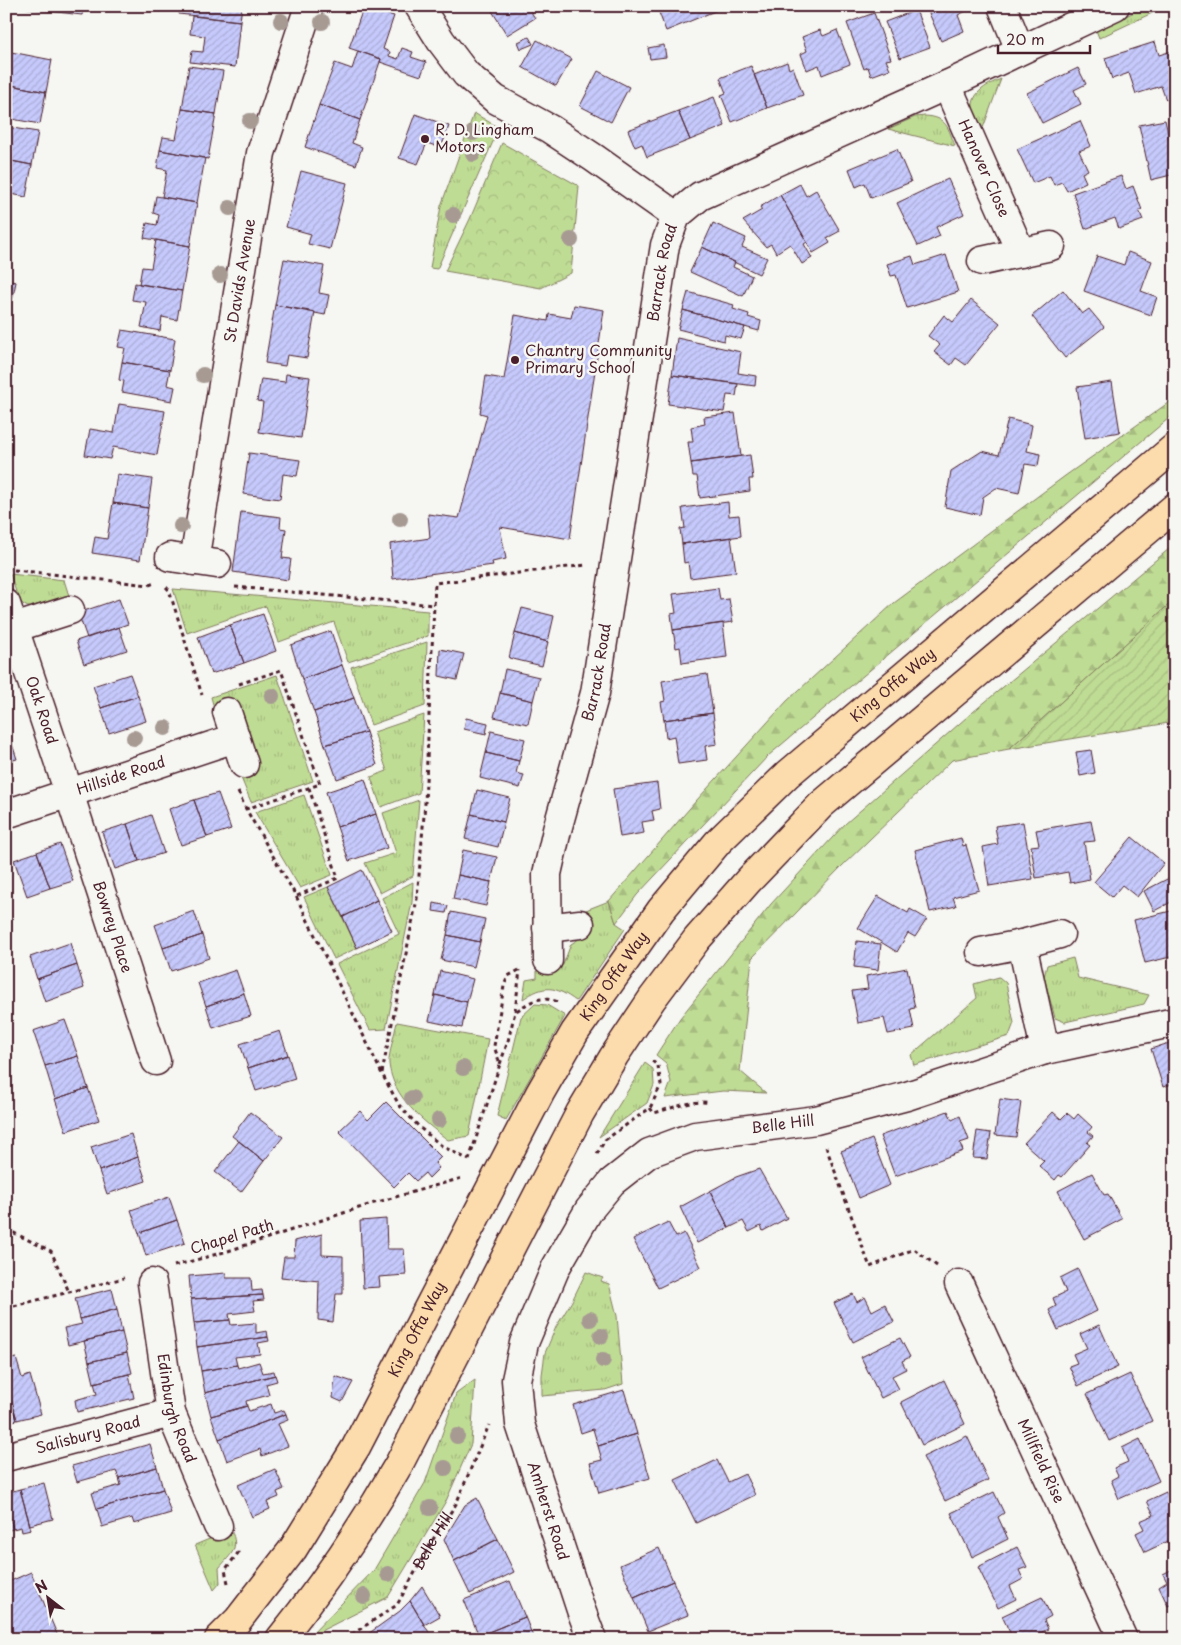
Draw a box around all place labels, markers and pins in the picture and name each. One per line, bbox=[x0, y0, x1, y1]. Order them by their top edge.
place label: R. D. Lingham Motors bbox=[435, 117, 534, 157]
marker: R. D. Lingham Motors bbox=[419, 133, 431, 145]
place label: Chantry Community Primary School bbox=[525, 338, 673, 378]
marker: Chantry Community Primary School bbox=[509, 354, 521, 366]

